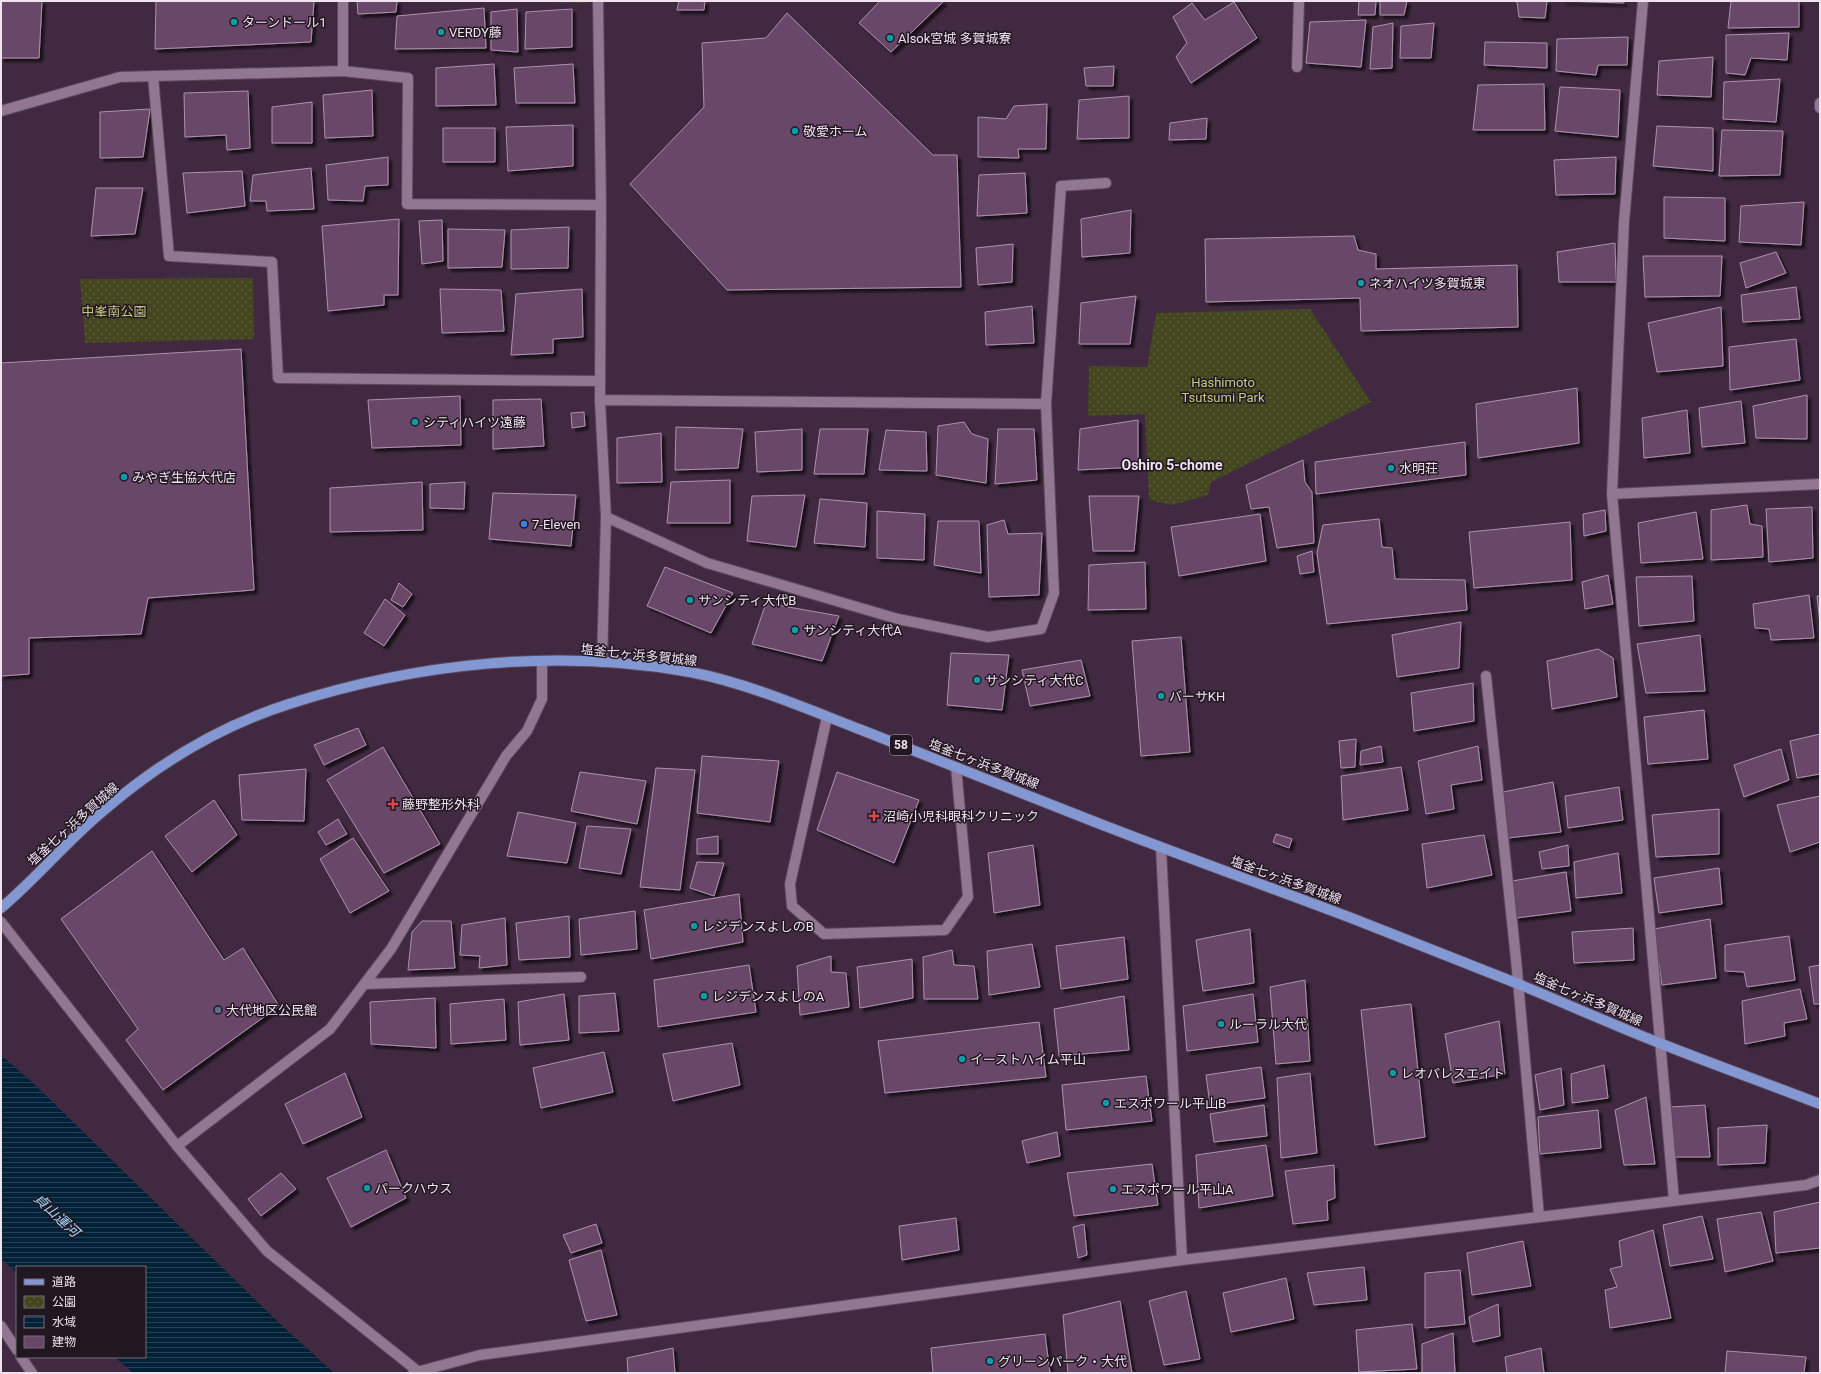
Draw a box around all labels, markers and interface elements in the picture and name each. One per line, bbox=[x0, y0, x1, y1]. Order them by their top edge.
place label: ターンドール1 bbox=[242, 15, 327, 30]
marker: ターンドール1 bbox=[229, 17, 239, 27]
place label: VERDY藤 bbox=[449, 25, 502, 40]
marker: VERDY藤 bbox=[436, 27, 446, 37]
place label: Alsok宮城 多賀城寮 bbox=[898, 31, 1012, 46]
marker: Alsok宮城 多賀城寮 bbox=[885, 33, 895, 43]
place label: 敬愛ホーム bbox=[803, 124, 868, 139]
marker: 敬愛ホーム bbox=[790, 126, 800, 136]
place label: ネオハイツ多賀城東 bbox=[1369, 276, 1486, 291]
marker: ネオハイツ多賀城東 bbox=[1356, 278, 1366, 288]
park label: 中峯南公園 bbox=[81, 304, 147, 319]
park label: Hashimoto Tsutsumi Park bbox=[1181, 375, 1265, 405]
place label: シティハイツ遠藤 bbox=[423, 415, 526, 430]
marker: シティハイツ遠藤 bbox=[410, 417, 420, 427]
district label: Oshiro 5-chome bbox=[1122, 457, 1223, 473]
place label: 水明荘 bbox=[1399, 461, 1438, 476]
marker: 水明荘 bbox=[1386, 463, 1396, 473]
place label: みやぎ生協大代店 bbox=[132, 470, 236, 485]
marker: みやぎ生協大代店 bbox=[119, 472, 129, 482]
place label: 7-Eleven bbox=[532, 517, 581, 532]
marker: 7-Eleven bbox=[519, 519, 529, 529]
place label: サンシティ大代B bbox=[698, 593, 796, 608]
marker: サンシティ大代B bbox=[685, 595, 695, 605]
place label: サンシティ大代A bbox=[803, 623, 902, 638]
marker: サンシティ大代A bbox=[790, 625, 800, 635]
street label: 塩釜七ヶ浜多賀城線 bbox=[580, 641, 698, 669]
place label: サンシティ大代C bbox=[985, 673, 1084, 688]
marker: サンシティ大代C bbox=[972, 675, 982, 685]
place label: バーサKH bbox=[1169, 689, 1225, 704]
marker: バーサKH bbox=[1156, 691, 1166, 701]
road number: 58 bbox=[890, 735, 912, 755]
street label: 塩釜七ヶ浜多賀城線 bbox=[927, 736, 1041, 792]
street label: 塩釜七ヶ浜多賀城線 bbox=[25, 779, 121, 869]
place label: 藤野整形外科 bbox=[402, 797, 480, 812]
marker: 藤野整形外科 bbox=[387, 798, 399, 810]
place label: 沼崎小児科眼科クリニック bbox=[883, 809, 1039, 824]
marker: 沼崎小児科眼科クリニック bbox=[868, 810, 880, 822]
street label: 塩釜七ヶ浜多賀城線 bbox=[1228, 853, 1344, 907]
place label: レジデンスよしのB bbox=[702, 919, 814, 934]
marker: レジデンスよしのB bbox=[689, 921, 699, 931]
street label: 塩釜七ヶ浜多賀城線 bbox=[1531, 969, 1645, 1029]
place label: レジデンスよしのA bbox=[712, 989, 825, 1004]
marker: レジデンスよしのA bbox=[699, 991, 709, 1001]
place label: 大代地区公民館 bbox=[226, 1003, 317, 1018]
marker: 大代地区公民館 bbox=[213, 1005, 223, 1015]
place label: ルーラル大代 bbox=[1229, 1017, 1307, 1032]
marker: ルーラル大代 bbox=[1216, 1019, 1226, 1029]
place label: イーストハイム平山 bbox=[970, 1052, 1086, 1067]
marker: イーストハイム平山 bbox=[957, 1054, 967, 1064]
place label: レオパレスエイト bbox=[1401, 1066, 1505, 1081]
marker: レオパレスエイト bbox=[1388, 1068, 1398, 1078]
place label: エスポワール平山B bbox=[1114, 1096, 1226, 1111]
marker: エスポワール平山B bbox=[1101, 1098, 1111, 1108]
place label: パークハウス bbox=[375, 1181, 452, 1196]
place label: エスポワール平山A bbox=[1121, 1182, 1234, 1197]
marker: パークハウス bbox=[362, 1183, 372, 1193]
marker: エスポワール平山A bbox=[1108, 1184, 1118, 1194]
water label: 貞山運河 bbox=[31, 1190, 85, 1242]
legend bbox=[16, 1266, 146, 1358]
text: 道路 bbox=[52, 1275, 76, 1289]
text: 公園 bbox=[52, 1295, 76, 1309]
text: 水域 bbox=[52, 1315, 76, 1329]
text: 建物 bbox=[52, 1335, 76, 1349]
place label: グリーンパーク・大代 bbox=[998, 1354, 1127, 1369]
marker: グリーンパーク・大代 bbox=[985, 1356, 995, 1366]

